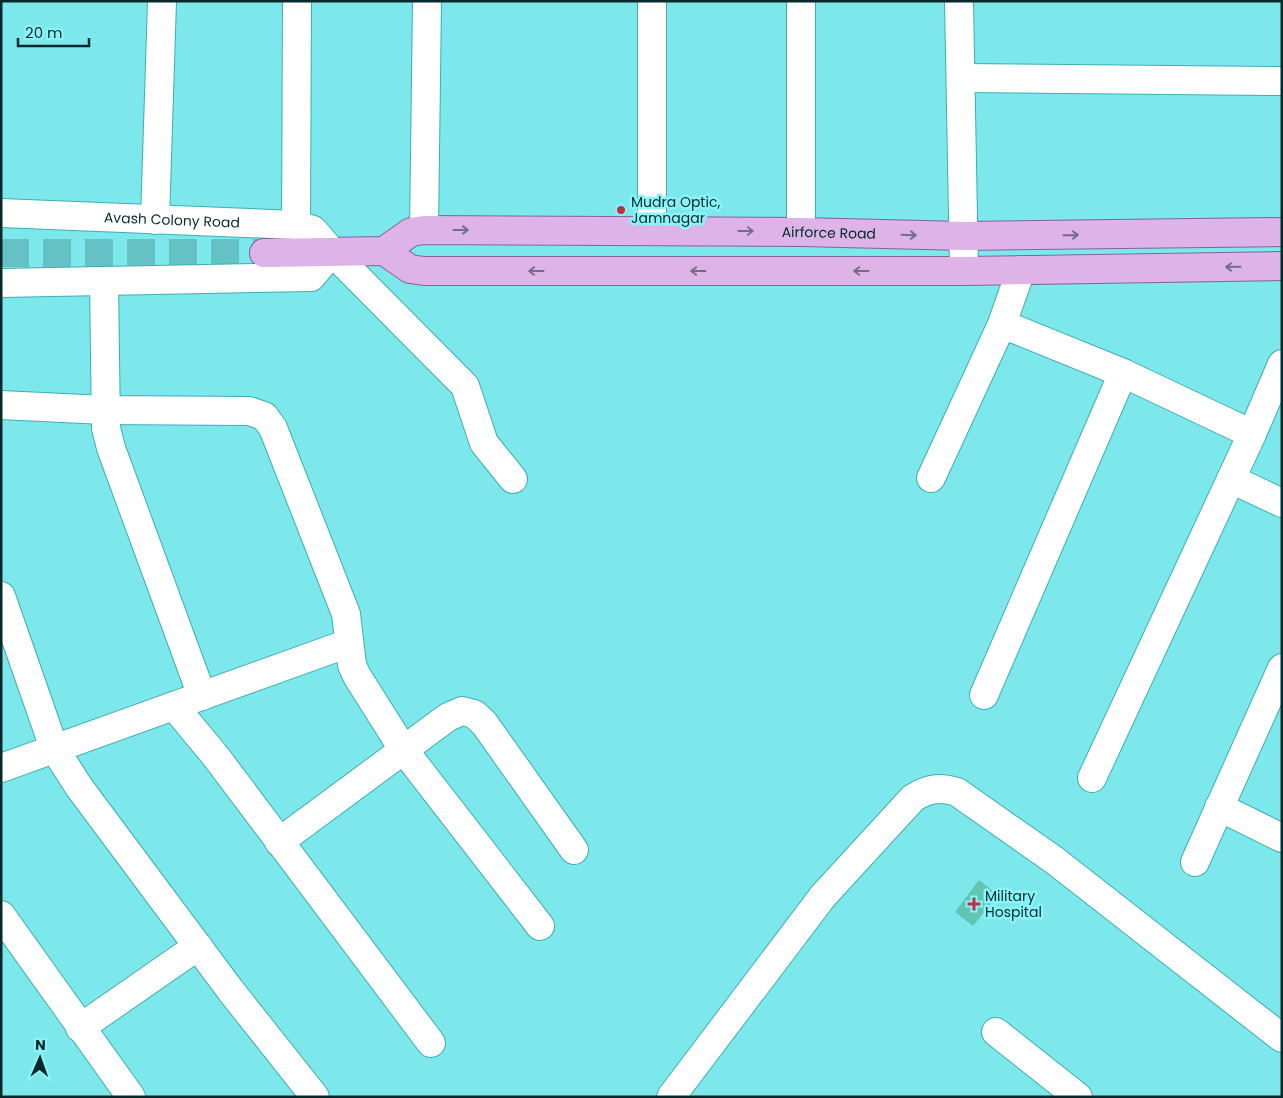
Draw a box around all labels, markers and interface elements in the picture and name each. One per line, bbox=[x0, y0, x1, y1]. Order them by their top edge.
scale bar bbox=[18, 15, 89, 47]
text: 20 m bbox=[25, 22, 63, 43]
place label: Mudra Optic, Jamnagar bbox=[631, 192, 720, 228]
marker: Mudra Optic, Jamnagar bbox=[615, 204, 627, 216]
street label: Avash Colony Road bbox=[103, 207, 240, 233]
street label: Airforce Road bbox=[782, 222, 876, 244]
one-way arrow bbox=[452, 225, 469, 235]
one-way arrow bbox=[738, 226, 754, 236]
one-way arrow bbox=[900, 230, 916, 239]
one-way arrow bbox=[1063, 230, 1079, 239]
one-way arrow bbox=[1225, 262, 1242, 272]
one-way arrow bbox=[528, 266, 544, 276]
one-way arrow bbox=[853, 266, 869, 276]
one-way arrow bbox=[690, 267, 706, 276]
place label: Military Hospital bbox=[985, 886, 1042, 922]
marker: Military Hospital bbox=[967, 897, 981, 911]
north arrow bbox=[15, 1033, 65, 1083]
text: N bbox=[35, 1035, 46, 1055]

